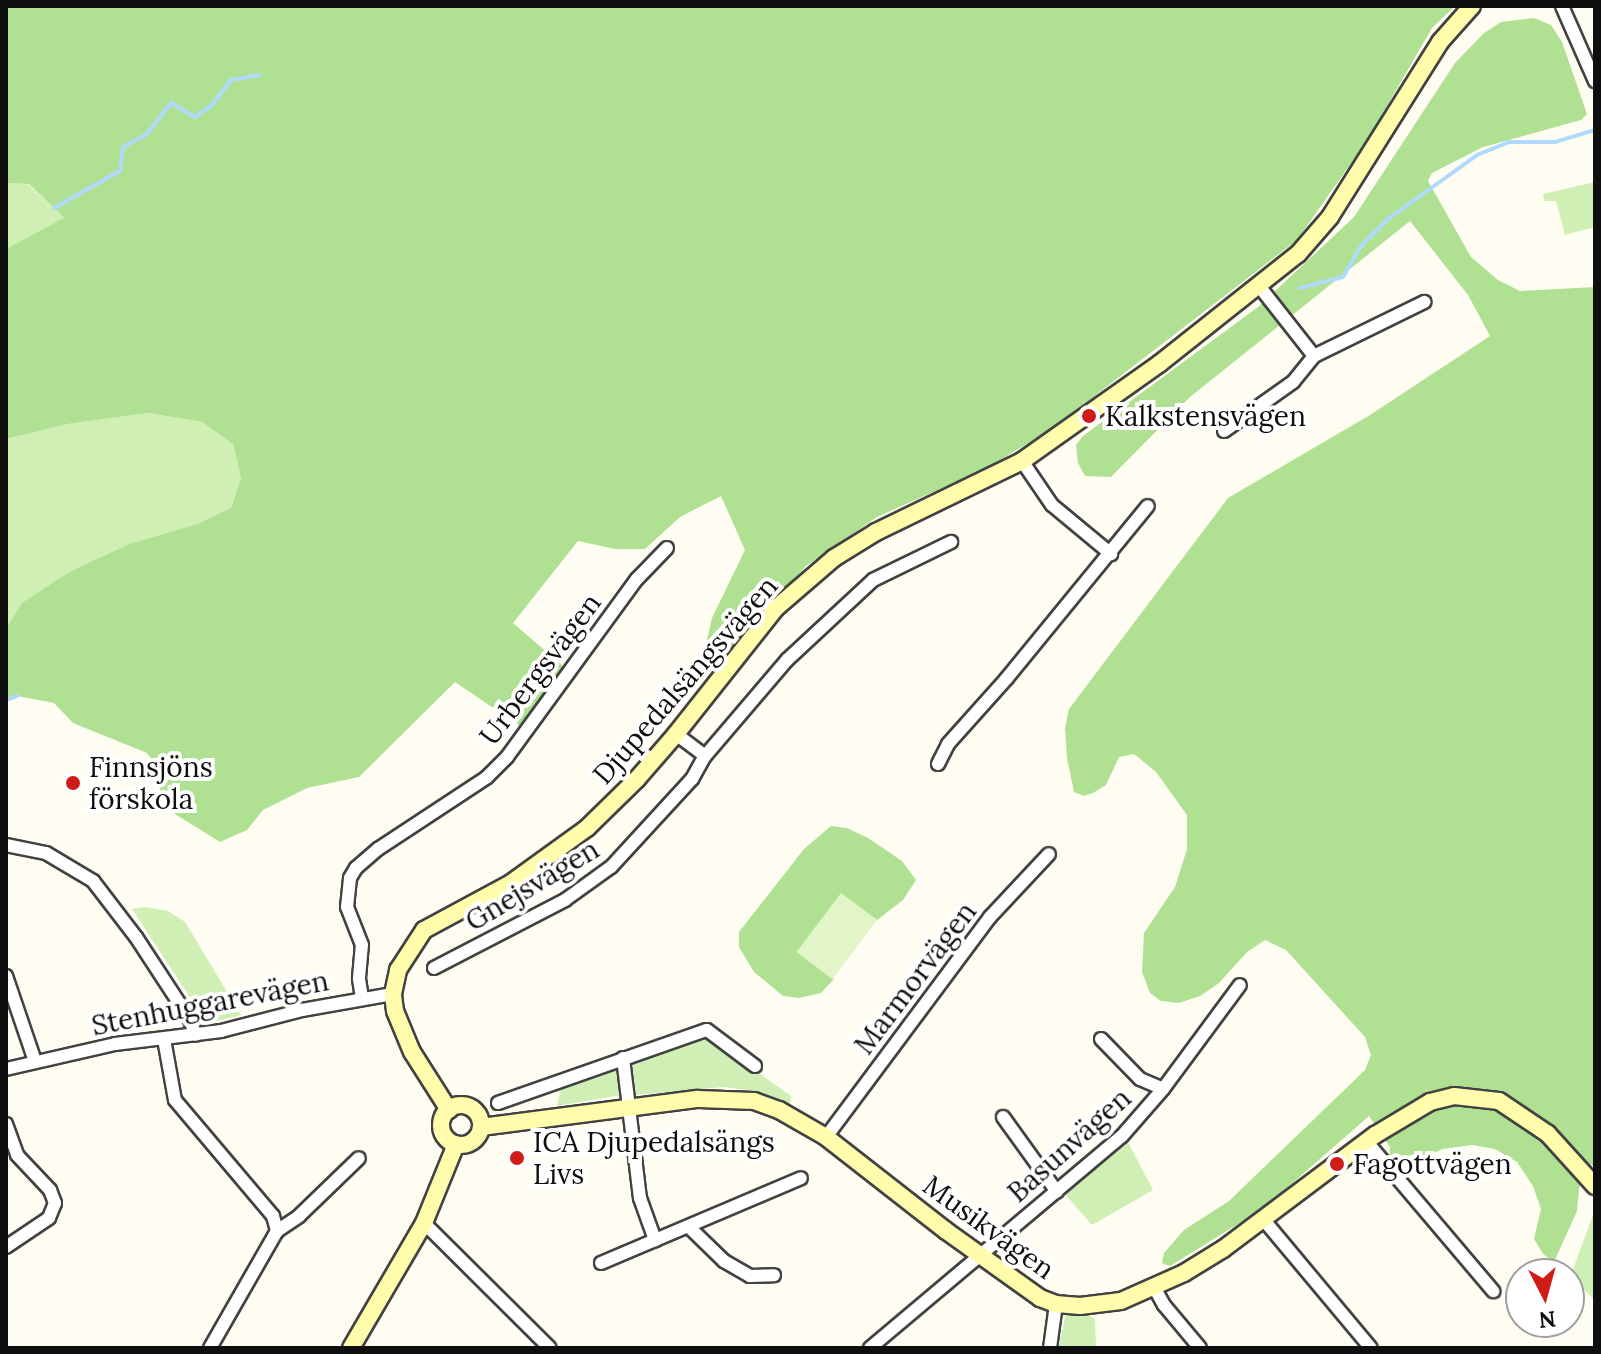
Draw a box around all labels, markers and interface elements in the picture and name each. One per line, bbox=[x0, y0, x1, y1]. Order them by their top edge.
place label: Kalkstensvägen bbox=[1105, 399, 1306, 433]
marker: Kalkstensvägen bbox=[1080, 407, 1098, 425]
street label: Djupedalsängsvägen bbox=[586, 569, 784, 791]
street label: Urbergsvägen bbox=[472, 587, 608, 751]
place label: Finnsjöns förskola bbox=[89, 750, 213, 816]
marker: Finnsjöns förskola bbox=[64, 774, 82, 792]
street label: Gnejsvägen bbox=[459, 832, 605, 938]
street label: Marmorvägen bbox=[847, 895, 983, 1061]
street label: Stenhuggarevägen bbox=[89, 964, 331, 1042]
street label: Basunvägen bbox=[1001, 1081, 1137, 1209]
place label: ICA Djupedalsängs Livs bbox=[533, 1125, 775, 1191]
place label: Fagottvägen bbox=[1353, 1147, 1512, 1181]
marker: ICA Djupedalsängs Livs bbox=[508, 1149, 526, 1167]
marker: Fagottvägen bbox=[1328, 1155, 1346, 1173]
street label: Musikvägen bbox=[917, 1168, 1061, 1286]
north arrow bbox=[1505, 1258, 1585, 1338]
text: N bbox=[1537, 1305, 1557, 1335]

